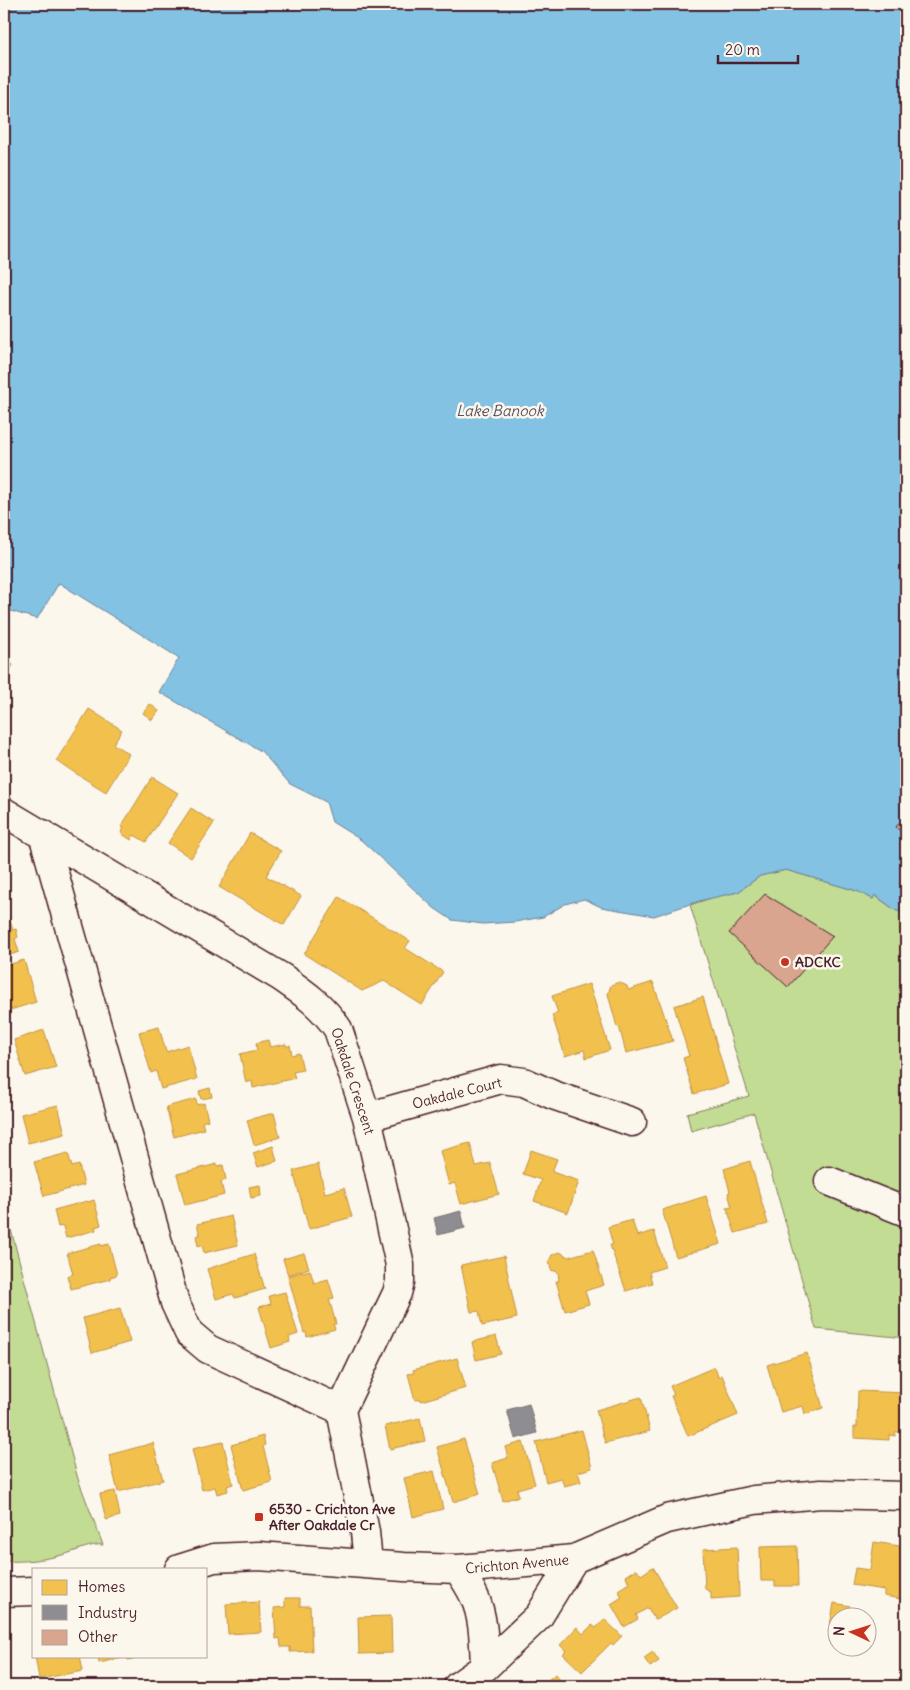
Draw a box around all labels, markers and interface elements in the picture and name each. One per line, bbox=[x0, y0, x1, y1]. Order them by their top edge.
scale bar bbox=[718, 32, 798, 64]
text: 20 m bbox=[725, 40, 760, 59]
water label: Lake Banook bbox=[456, 401, 545, 420]
place label: ADCKC bbox=[795, 953, 841, 971]
marker: ADCKC bbox=[779, 956, 791, 968]
street label: Oakdale Crescent bbox=[327, 1025, 379, 1137]
street label: Oakdale Court bbox=[410, 1073, 504, 1113]
place label: 6530 - Crichton Ave After Oakdale Cr bbox=[269, 1500, 396, 1534]
marker: 6530 - Crichton Ave After Oakdale Cr bbox=[253, 1511, 265, 1523]
street label: Crichton Avenue bbox=[464, 1551, 570, 1577]
legend bbox=[32, 1568, 208, 1658]
text: Homes bbox=[78, 1577, 125, 1596]
text: Industry bbox=[78, 1603, 137, 1622]
north arrow bbox=[828, 1608, 878, 1658]
text: N bbox=[830, 1626, 848, 1637]
text: Other bbox=[78, 1627, 118, 1646]

